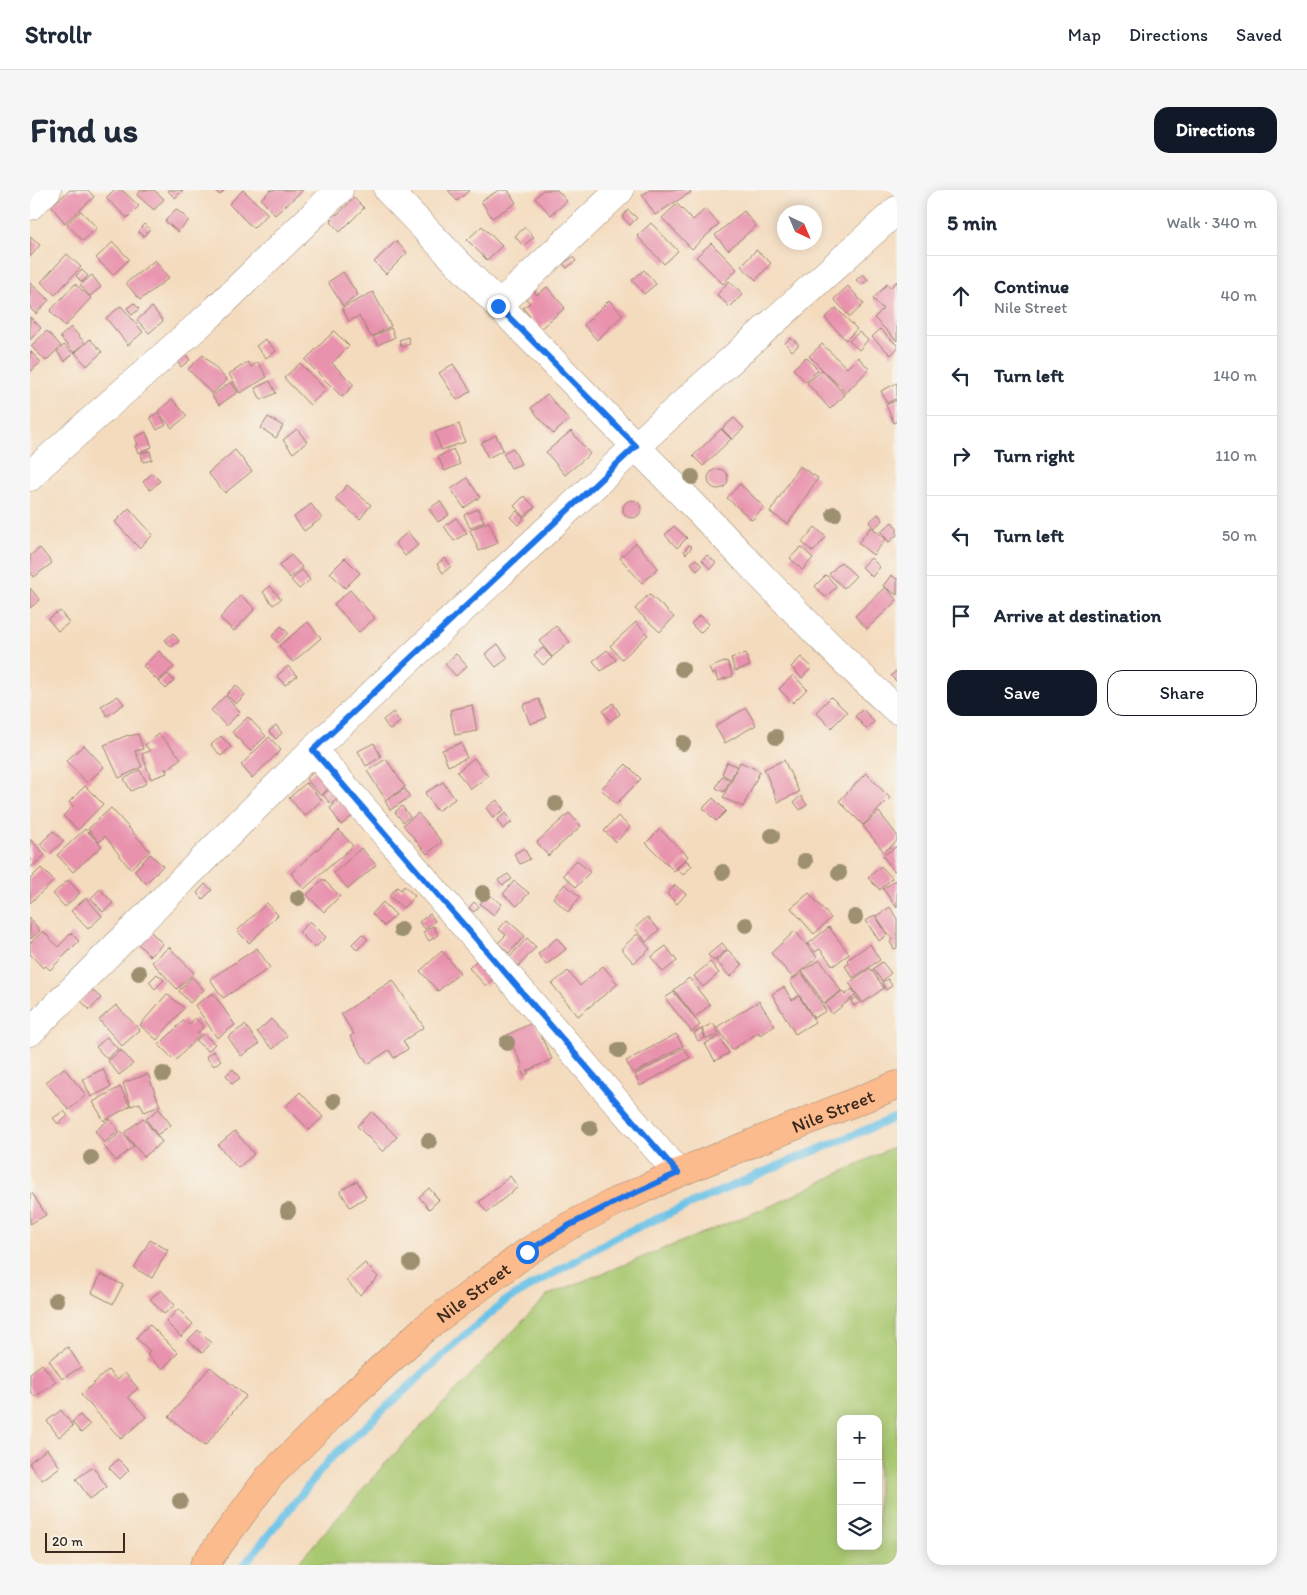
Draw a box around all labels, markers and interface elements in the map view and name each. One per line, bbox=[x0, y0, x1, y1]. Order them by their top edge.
text: Strollr bbox=[25, 20, 91, 49]
text: Map bbox=[1068, 24, 1101, 46]
text: Directions bbox=[1129, 24, 1208, 46]
text: Saved bbox=[1236, 24, 1282, 46]
button: Directions bbox=[1154, 107, 1277, 153]
text: Find us bbox=[30, 109, 138, 151]
north arrow bbox=[777, 205, 822, 250]
text: 5 min bbox=[947, 210, 997, 235]
text: Walk · 340 m bbox=[1167, 213, 1257, 232]
text: Continue bbox=[994, 275, 1069, 298]
icon: ahead bbox=[947, 282, 975, 310]
text: 40 m bbox=[1220, 286, 1257, 305]
route end bbox=[487, 295, 510, 318]
text: Nile Street bbox=[994, 298, 1067, 317]
icon: left bbox=[947, 362, 975, 390]
text: Turn left bbox=[994, 364, 1064, 387]
text: 140 m bbox=[1213, 366, 1257, 385]
icon: right bbox=[947, 442, 975, 470]
text: Turn right bbox=[994, 444, 1075, 467]
text: 110 m bbox=[1215, 446, 1257, 465]
icon: left bbox=[947, 522, 975, 550]
text: Turn left bbox=[994, 524, 1064, 547]
text: 50 m bbox=[1222, 526, 1257, 545]
icon: arrive bbox=[947, 602, 975, 630]
text: Arrive at destination bbox=[994, 604, 1161, 627]
button: Save bbox=[947, 670, 1097, 716]
button: Share bbox=[1107, 670, 1257, 716]
street label: Nile Street bbox=[788, 1084, 878, 1138]
route start bbox=[516, 1241, 539, 1264]
street label: Nile Street bbox=[431, 1257, 515, 1328]
map controls bbox=[837, 1415, 882, 1550]
button: + bbox=[837, 1415, 882, 1460]
button: − bbox=[837, 1460, 882, 1505]
button: layers bbox=[837, 1505, 882, 1550]
scale bar bbox=[45, 1530, 125, 1553]
text: 20 m bbox=[52, 1533, 83, 1550]

